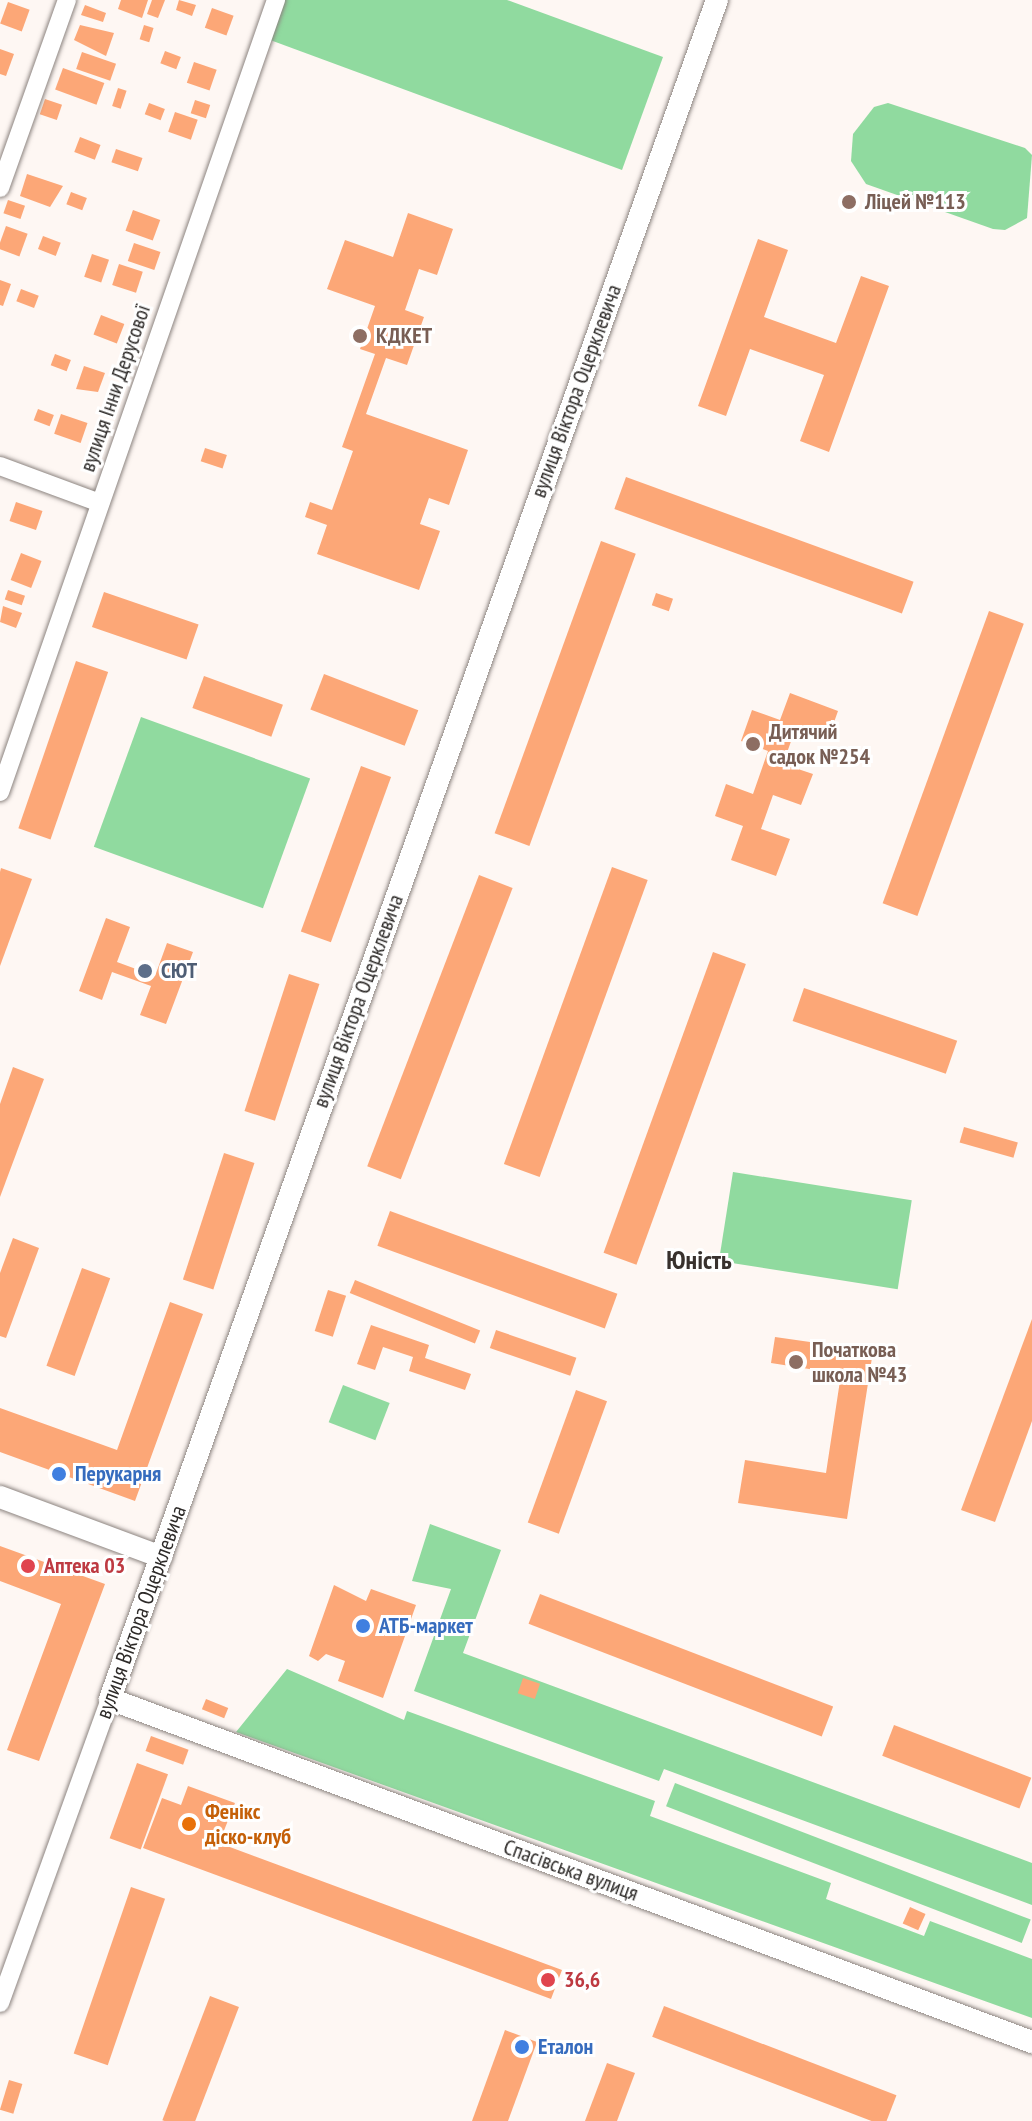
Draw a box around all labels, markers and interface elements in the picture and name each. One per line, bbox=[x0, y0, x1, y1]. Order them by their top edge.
place label: Ліцей №113 bbox=[865, 189, 966, 215]
marker: Ліцей №113 bbox=[840, 193, 858, 211]
street label: вулиця Віктора Оцерклевича bbox=[525, 281, 627, 501]
street label: вулиця Інни Дерусової bbox=[74, 301, 156, 475]
place label: КДКЕТ bbox=[376, 323, 432, 349]
marker: КДКЕТ bbox=[351, 327, 369, 345]
place label: Дитячий садок №254 bbox=[769, 718, 870, 770]
marker: Дитячий садок №254 bbox=[744, 735, 762, 753]
street label: вулиця Віктора Оцерклевича bbox=[307, 891, 409, 1111]
place label: СЮТ bbox=[161, 958, 197, 984]
marker: СЮТ bbox=[136, 962, 154, 980]
district label: Юність bbox=[666, 1244, 732, 1276]
place label: Початкова школа №43 bbox=[812, 1336, 907, 1388]
marker: Початкова школа №43 bbox=[787, 1353, 805, 1371]
place label: Перукарня bbox=[75, 1461, 161, 1487]
marker: Перукарня bbox=[50, 1465, 68, 1483]
street label: вулиця Віктора Оцерклевича bbox=[90, 1502, 192, 1722]
place label: Аптека 03 bbox=[44, 1553, 125, 1579]
marker: Аптека 03 bbox=[19, 1557, 37, 1575]
place label: АТБ-маркет bbox=[379, 1613, 473, 1639]
marker: АТБ-маркет bbox=[354, 1617, 372, 1635]
place label: Фенікс діско-клуб bbox=[205, 1798, 291, 1850]
marker: Фенікс діско-клуб bbox=[180, 1815, 198, 1833]
street label: Спасівська вулиця bbox=[500, 1833, 642, 1907]
place label: 36,6 bbox=[564, 1967, 600, 1993]
marker: 36,6 bbox=[539, 1971, 557, 1989]
place label: Еталон bbox=[538, 2034, 593, 2060]
marker: Еталон bbox=[513, 2038, 531, 2056]

